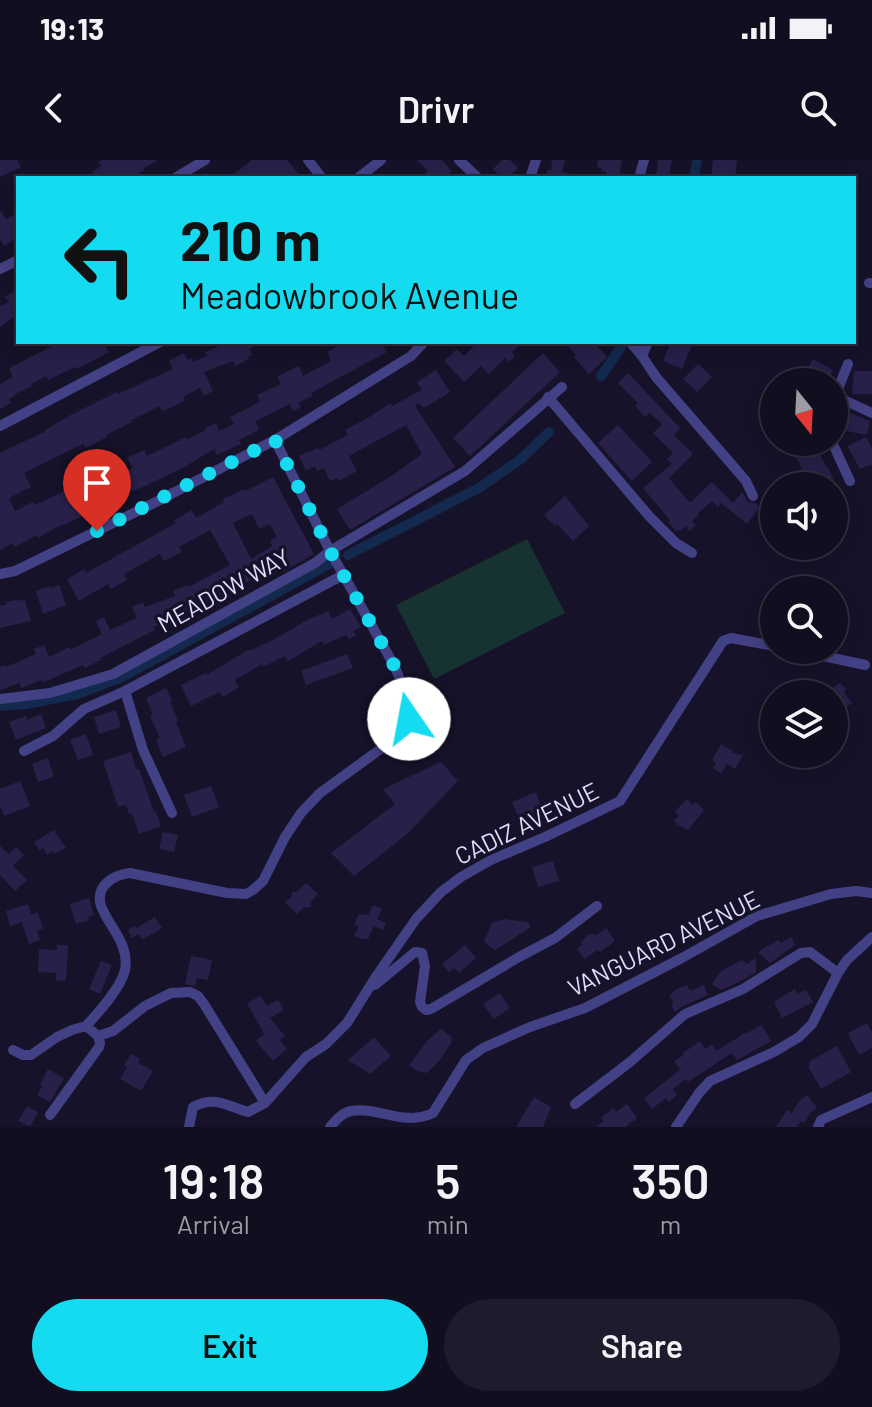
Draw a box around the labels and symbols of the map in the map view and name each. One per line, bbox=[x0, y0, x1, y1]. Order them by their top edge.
north arrow bbox=[760, 368, 848, 456]
pin bbox=[63, 449, 131, 531]
street label: MEADOW WAY bbox=[152, 541, 295, 638]
position arrow bbox=[367, 677, 451, 761]
street label: CADIZ AVENUE bbox=[450, 775, 603, 870]
street label: VANGUARD AVENUE bbox=[563, 884, 764, 1002]

